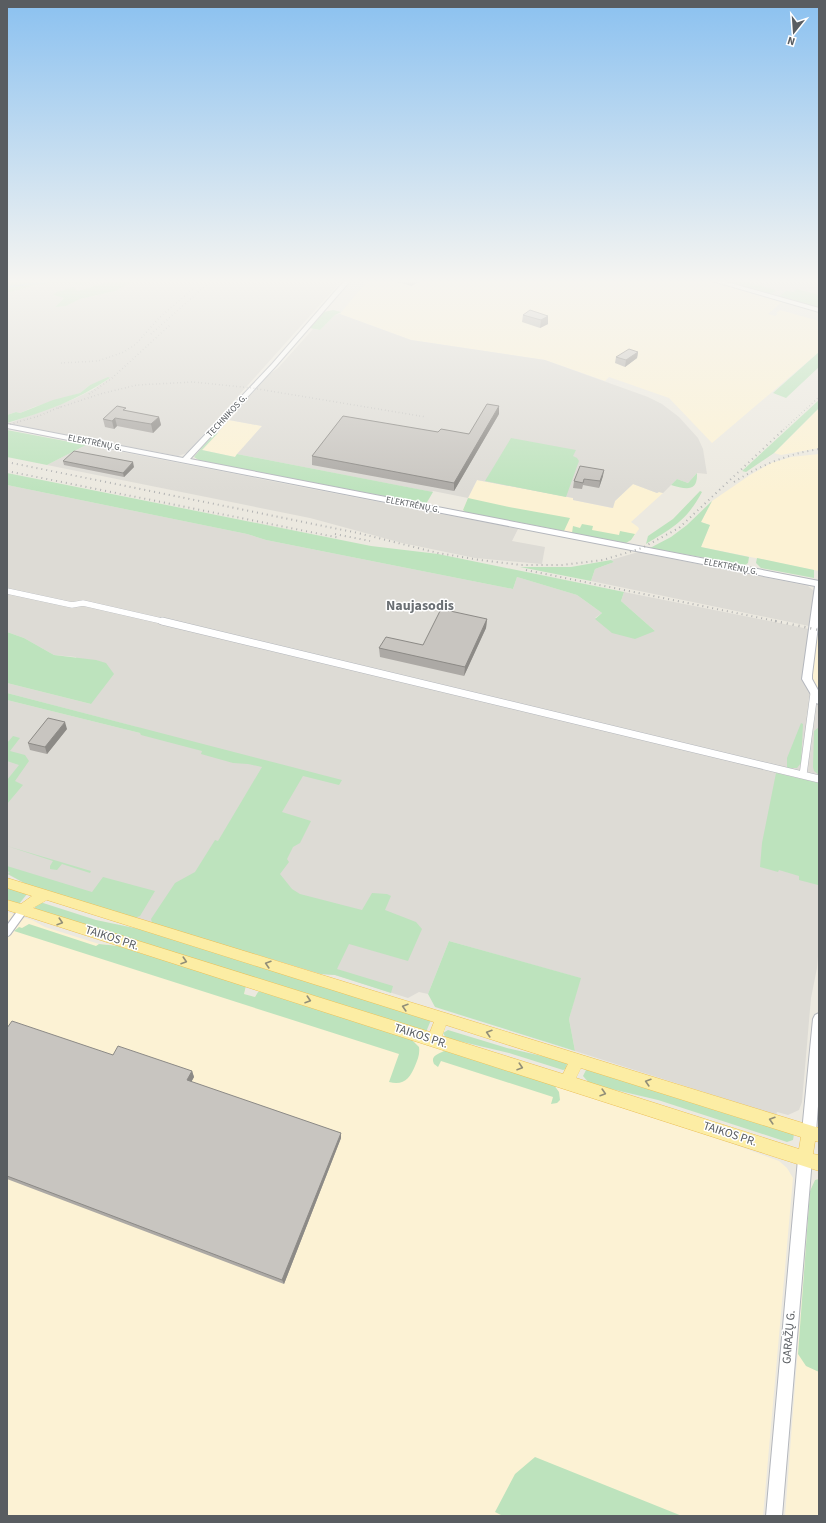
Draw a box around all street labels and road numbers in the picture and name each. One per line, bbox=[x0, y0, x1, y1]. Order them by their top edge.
street label: TECHNIKOS G. bbox=[204, 392, 250, 440]
street label: ELEKTRĖNŲ G. bbox=[67, 431, 123, 455]
street label: ELEKTRĖNŲ G. bbox=[385, 493, 441, 517]
street label: ELEKTRĖNŲ G. bbox=[703, 555, 759, 579]
street label: TAIKOS PR. bbox=[83, 921, 141, 955]
street label: TAIKOS PR. bbox=[392, 1019, 450, 1053]
street label: TAIKOS PR. bbox=[701, 1117, 759, 1151]
street label: GARAŽŲ G. bbox=[778, 1309, 800, 1365]

